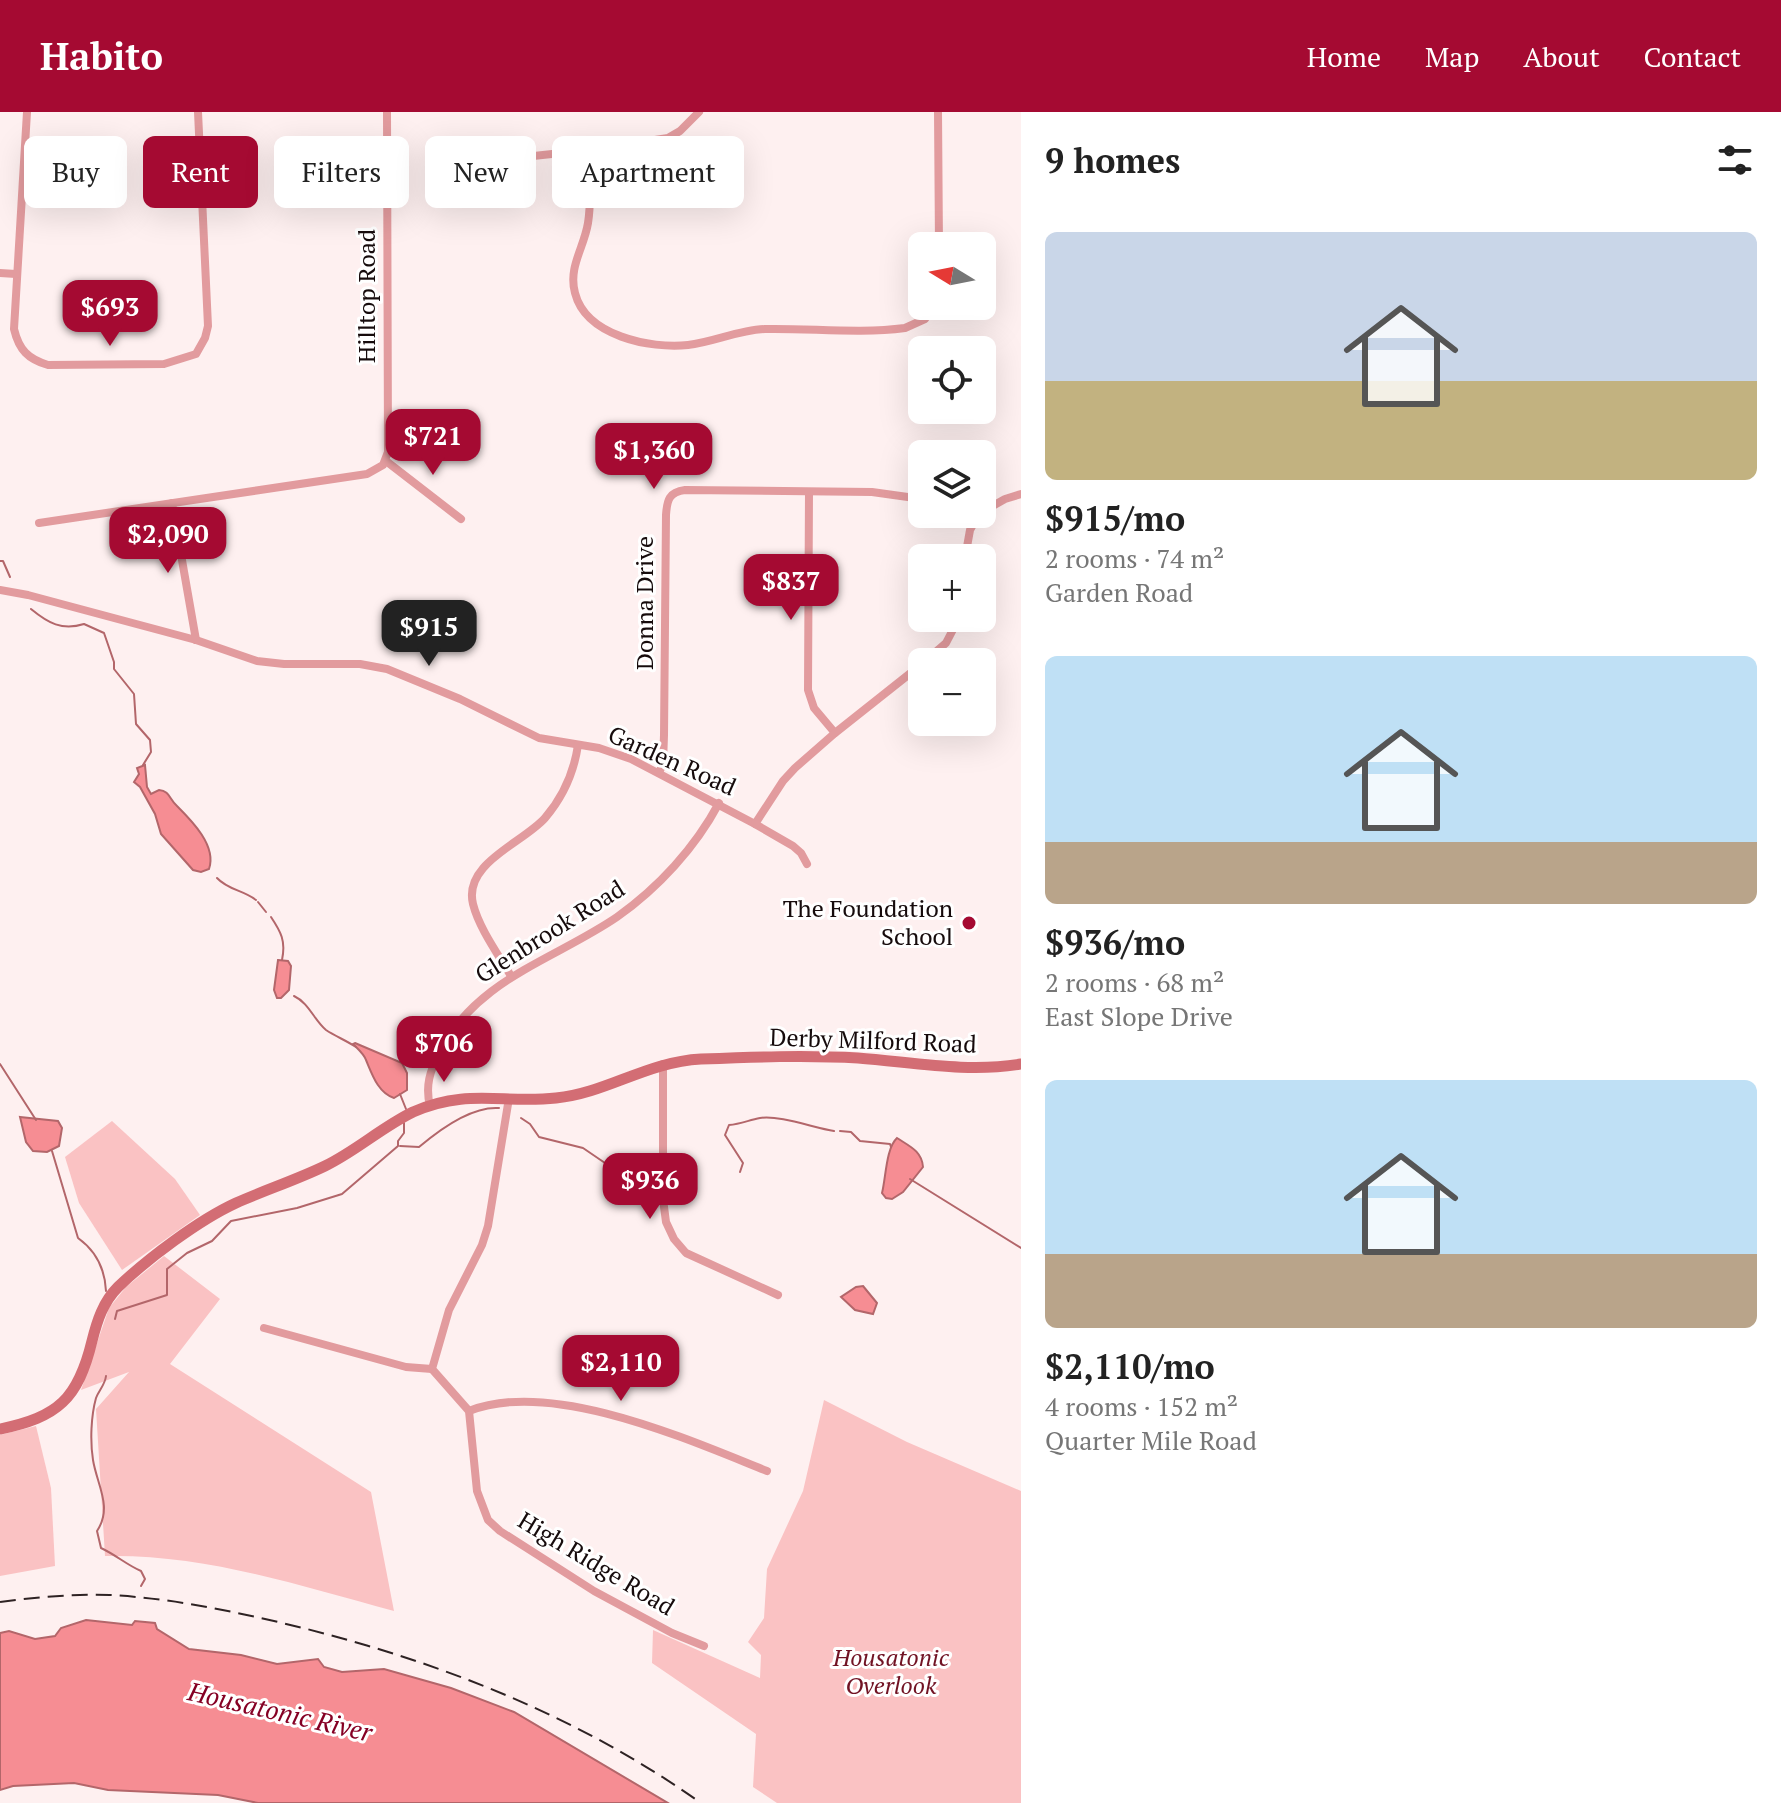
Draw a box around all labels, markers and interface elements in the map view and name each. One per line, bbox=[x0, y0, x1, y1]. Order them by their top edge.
text: Habito bbox=[40, 31, 163, 81]
text: Home bbox=[1307, 38, 1381, 75]
text: Map bbox=[1425, 38, 1479, 75]
text: About bbox=[1523, 38, 1600, 75]
text: Contact bbox=[1644, 38, 1741, 75]
chip: Buy bbox=[24, 136, 127, 208]
chip: Rent bbox=[143, 136, 258, 208]
chip: Filters bbox=[274, 136, 409, 208]
chip: New bbox=[425, 136, 536, 208]
chip: Apartment bbox=[552, 136, 744, 208]
text: 9 homes bbox=[1045, 138, 1180, 183]
icon: filters bbox=[1713, 138, 1757, 182]
street label: Hilltop Road bbox=[350, 229, 382, 363]
north arrow bbox=[908, 232, 996, 320]
map controls bbox=[908, 232, 996, 736]
pin: $693 bbox=[63, 280, 157, 348]
icon: home bbox=[1329, 284, 1473, 428]
text: $693 bbox=[81, 289, 139, 323]
button: locate bbox=[908, 336, 996, 424]
pin: $721 bbox=[386, 409, 480, 477]
text: $721 bbox=[404, 418, 462, 452]
pin: $1,360 bbox=[589, 423, 719, 491]
text: $1,360 bbox=[613, 432, 695, 466]
button: layers bbox=[908, 440, 996, 528]
text: $915/mo bbox=[1045, 496, 1185, 541]
pin: $2,090 bbox=[103, 507, 233, 575]
text: $2,090 bbox=[127, 516, 209, 550]
street label: Donna Drive bbox=[628, 536, 660, 670]
text: 2 rooms · 74 m² bbox=[1045, 541, 1224, 575]
button: + bbox=[908, 544, 996, 632]
pin: $837 bbox=[744, 554, 838, 622]
text: $837 bbox=[762, 563, 820, 597]
text: Garden Road bbox=[1045, 575, 1193, 609]
pin: $915 bbox=[382, 600, 476, 668]
text: $915 bbox=[400, 609, 458, 643]
button: − bbox=[908, 648, 996, 736]
icon: home bbox=[1329, 708, 1473, 852]
street label: Garden Road bbox=[603, 718, 741, 803]
street label: Glenbrook Road bbox=[469, 872, 630, 990]
place label: The Foundation School bbox=[783, 892, 953, 952]
marker: The Foundation School bbox=[960, 914, 978, 932]
text: $936/mo bbox=[1045, 920, 1185, 965]
text: 2 rooms · 68 m² bbox=[1045, 965, 1224, 999]
text: East Slope Drive bbox=[1045, 999, 1233, 1033]
pin: $706 bbox=[397, 1016, 491, 1084]
street label: Derby Milford Road bbox=[769, 1020, 977, 1060]
text: $706 bbox=[415, 1025, 473, 1059]
icon: home bbox=[1329, 1132, 1473, 1276]
pin: $936 bbox=[603, 1153, 697, 1221]
text: $936 bbox=[621, 1162, 679, 1196]
pin: $2,110 bbox=[556, 1335, 686, 1403]
text: $2,110 bbox=[580, 1344, 662, 1378]
text: $2,110/mo bbox=[1045, 1344, 1215, 1389]
text: 4 rooms · 152 m² bbox=[1045, 1389, 1238, 1423]
text: Quarter Mile Road bbox=[1045, 1423, 1257, 1457]
street label: High Ridge Road bbox=[512, 1504, 681, 1622]
park label: Housatonic Overlook bbox=[832, 1641, 950, 1701]
water label: Housatonic River bbox=[184, 1673, 377, 1749]

